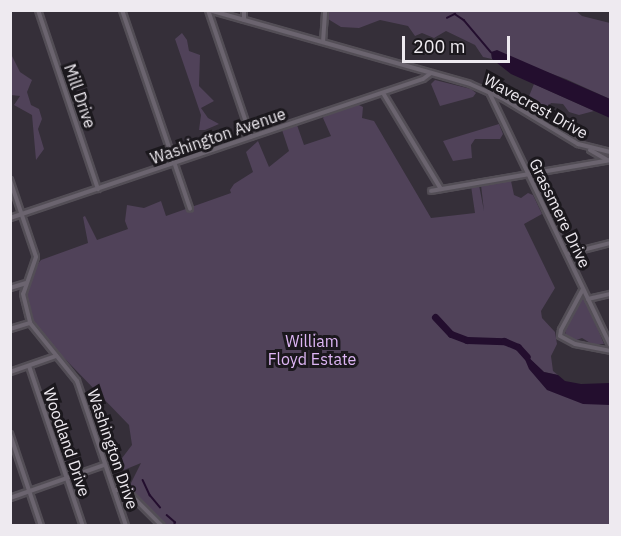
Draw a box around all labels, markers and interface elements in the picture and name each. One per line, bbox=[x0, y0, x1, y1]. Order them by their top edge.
scale bar bbox=[405, 24, 513, 62]
text: 200 m bbox=[413, 35, 465, 58]
street label: Mill Drive bbox=[60, 61, 100, 131]
street label: Wavecrest Drive bbox=[481, 70, 591, 142]
street label: Washington Avenue bbox=[148, 104, 288, 168]
street label: Grassmere Drive bbox=[525, 155, 595, 271]
park label: William Floyd Estate bbox=[268, 331, 356, 369]
street label: Woodland Drive bbox=[39, 385, 95, 499]
street label: Washington Drive bbox=[83, 387, 143, 511]

